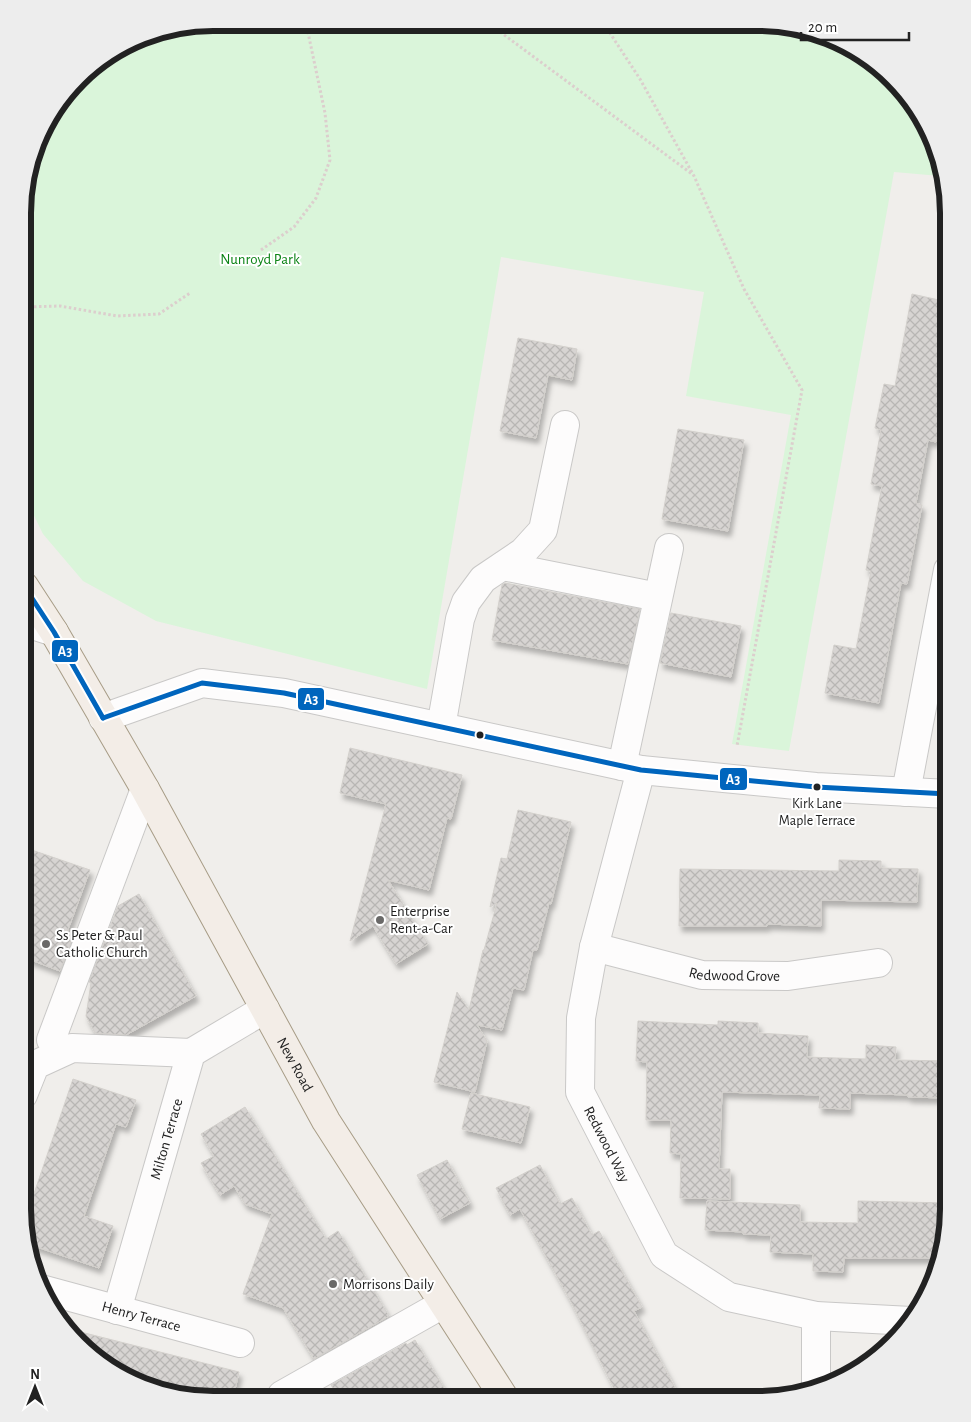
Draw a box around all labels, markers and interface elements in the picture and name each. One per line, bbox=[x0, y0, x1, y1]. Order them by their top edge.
scale bar bbox=[801, 10, 908, 42]
text: 20 m bbox=[808, 20, 837, 35]
park label: Nunroyd Park bbox=[220, 252, 300, 267]
line badge: A3 bbox=[51, 639, 79, 663]
text: A3 bbox=[58, 645, 72, 659]
line badge: A3 bbox=[297, 687, 325, 711]
text: A3 bbox=[304, 693, 318, 707]
unlabelled marker bbox=[475, 730, 485, 740]
line badge: A3 bbox=[719, 767, 748, 791]
text: A3 bbox=[726, 773, 740, 787]
marker: Kirk Lane Maple Terrace bbox=[812, 782, 822, 792]
place label: Kirk Lane Maple Terrace bbox=[779, 797, 855, 828]
place label: Enterprise Rent-a-Car bbox=[390, 904, 453, 936]
marker: Enterprise Rent-a-Car bbox=[374, 914, 386, 926]
place label: Ss Peter & Paul Catholic Church bbox=[56, 928, 148, 960]
marker: Ss Peter & Paul Catholic Church bbox=[40, 938, 52, 950]
street label: Redwood Grove bbox=[687, 965, 780, 984]
street label: New Road bbox=[274, 1035, 316, 1094]
street label: Milton Terrace bbox=[148, 1097, 186, 1181]
street label: Redwood Way bbox=[581, 1104, 632, 1185]
place label: Morrisons Daily bbox=[343, 1277, 435, 1292]
marker: Morrisons Daily bbox=[327, 1278, 339, 1290]
street label: Henry Terrace bbox=[100, 1299, 182, 1335]
north arrow bbox=[10, 1362, 60, 1412]
text: N bbox=[30, 1368, 40, 1382]

